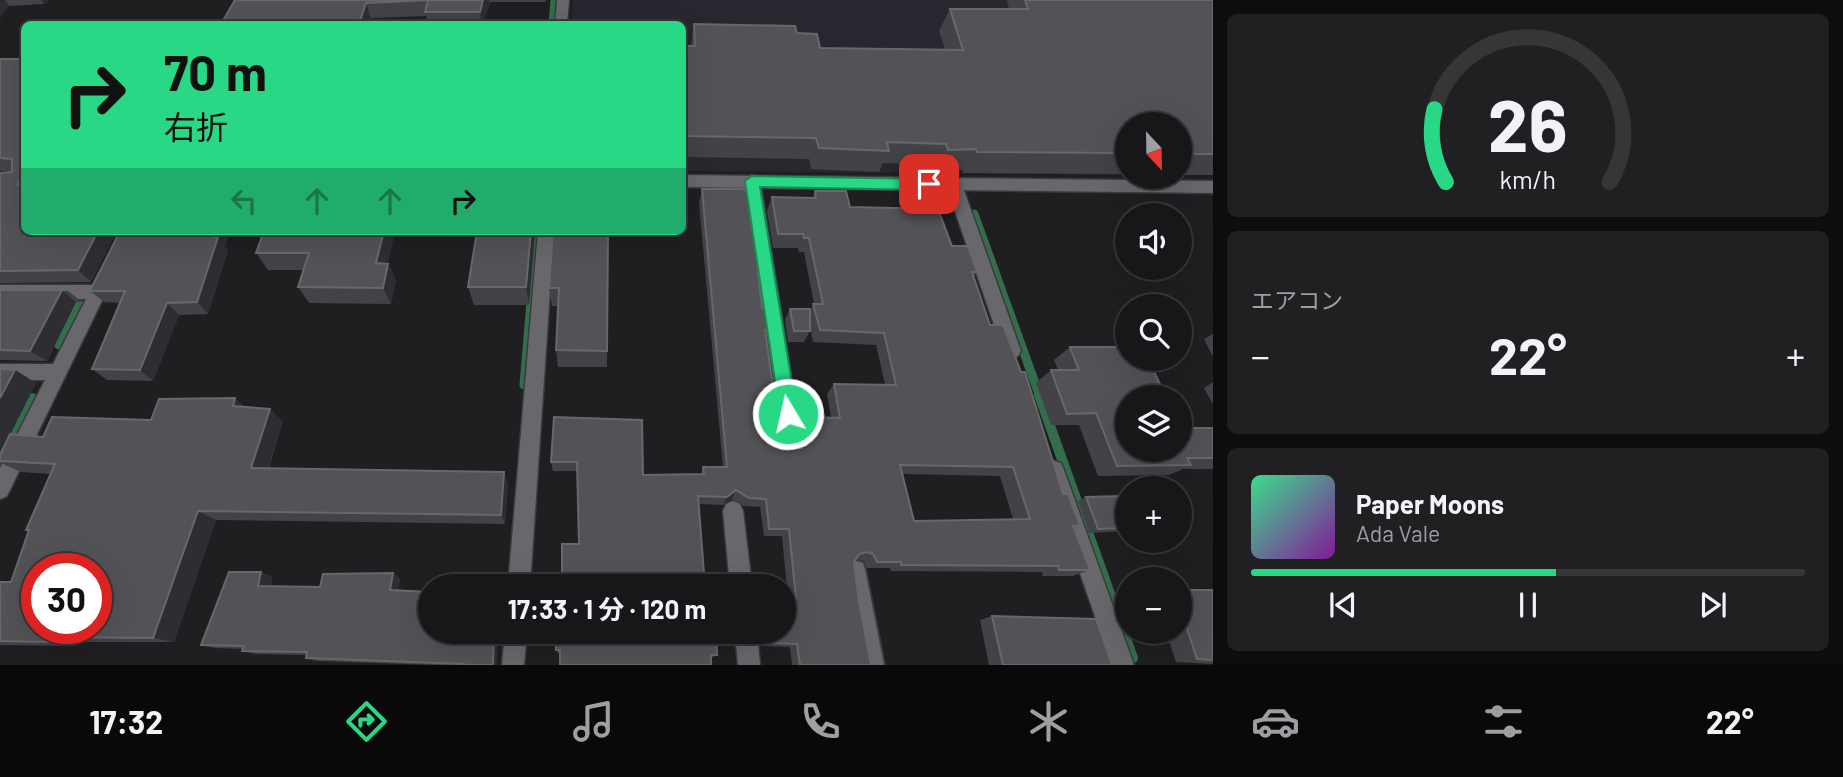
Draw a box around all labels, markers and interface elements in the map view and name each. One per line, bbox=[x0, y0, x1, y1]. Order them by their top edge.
text: 70 m bbox=[164, 42, 267, 101]
icon: right bbox=[49, 49, 140, 140]
text: 26 bbox=[1488, 79, 1568, 167]
text: 右折 bbox=[164, 107, 228, 145]
north arrow bbox=[1115, 112, 1192, 189]
map controls bbox=[1115, 112, 1192, 644]
pin bbox=[899, 154, 959, 214]
text: km/h bbox=[1500, 163, 1556, 193]
icon: arrive bbox=[910, 165, 948, 203]
icon: left bbox=[225, 182, 263, 220]
icon: ahead bbox=[298, 182, 336, 220]
icon: ahead bbox=[371, 182, 409, 220]
icon: right bbox=[444, 182, 482, 220]
button: sound bbox=[1115, 203, 1192, 280]
text: エアコン bbox=[1251, 286, 1343, 314]
button: search bbox=[1115, 294, 1192, 371]
text: 22° bbox=[1489, 323, 1567, 385]
text: − bbox=[1251, 332, 1270, 378]
text: + bbox=[1786, 332, 1805, 378]
position arrow bbox=[751, 377, 825, 451]
button: layers bbox=[1115, 385, 1192, 462]
button: + bbox=[1115, 476, 1192, 553]
text: Paper Moons bbox=[1356, 488, 1504, 519]
text: Ada Vale bbox=[1356, 519, 1440, 547]
speed limit sign: 30 bbox=[21, 553, 112, 644]
button: − bbox=[1115, 567, 1192, 644]
icon: previous bbox=[1324, 586, 1362, 624]
icon: pause bbox=[1509, 586, 1547, 624]
icon: next bbox=[1694, 586, 1732, 624]
text: 17:33 · 1 分 · 120 m bbox=[508, 593, 706, 624]
icon: directions bbox=[342, 697, 391, 746]
icon: music bbox=[569, 697, 618, 746]
icon: phone bbox=[796, 697, 845, 746]
icon: climate bbox=[1024, 697, 1073, 746]
icon: car bbox=[1251, 697, 1300, 746]
icon: filters bbox=[1479, 697, 1528, 746]
text: 17:32 bbox=[89, 702, 163, 740]
text: 22° bbox=[1706, 702, 1754, 740]

